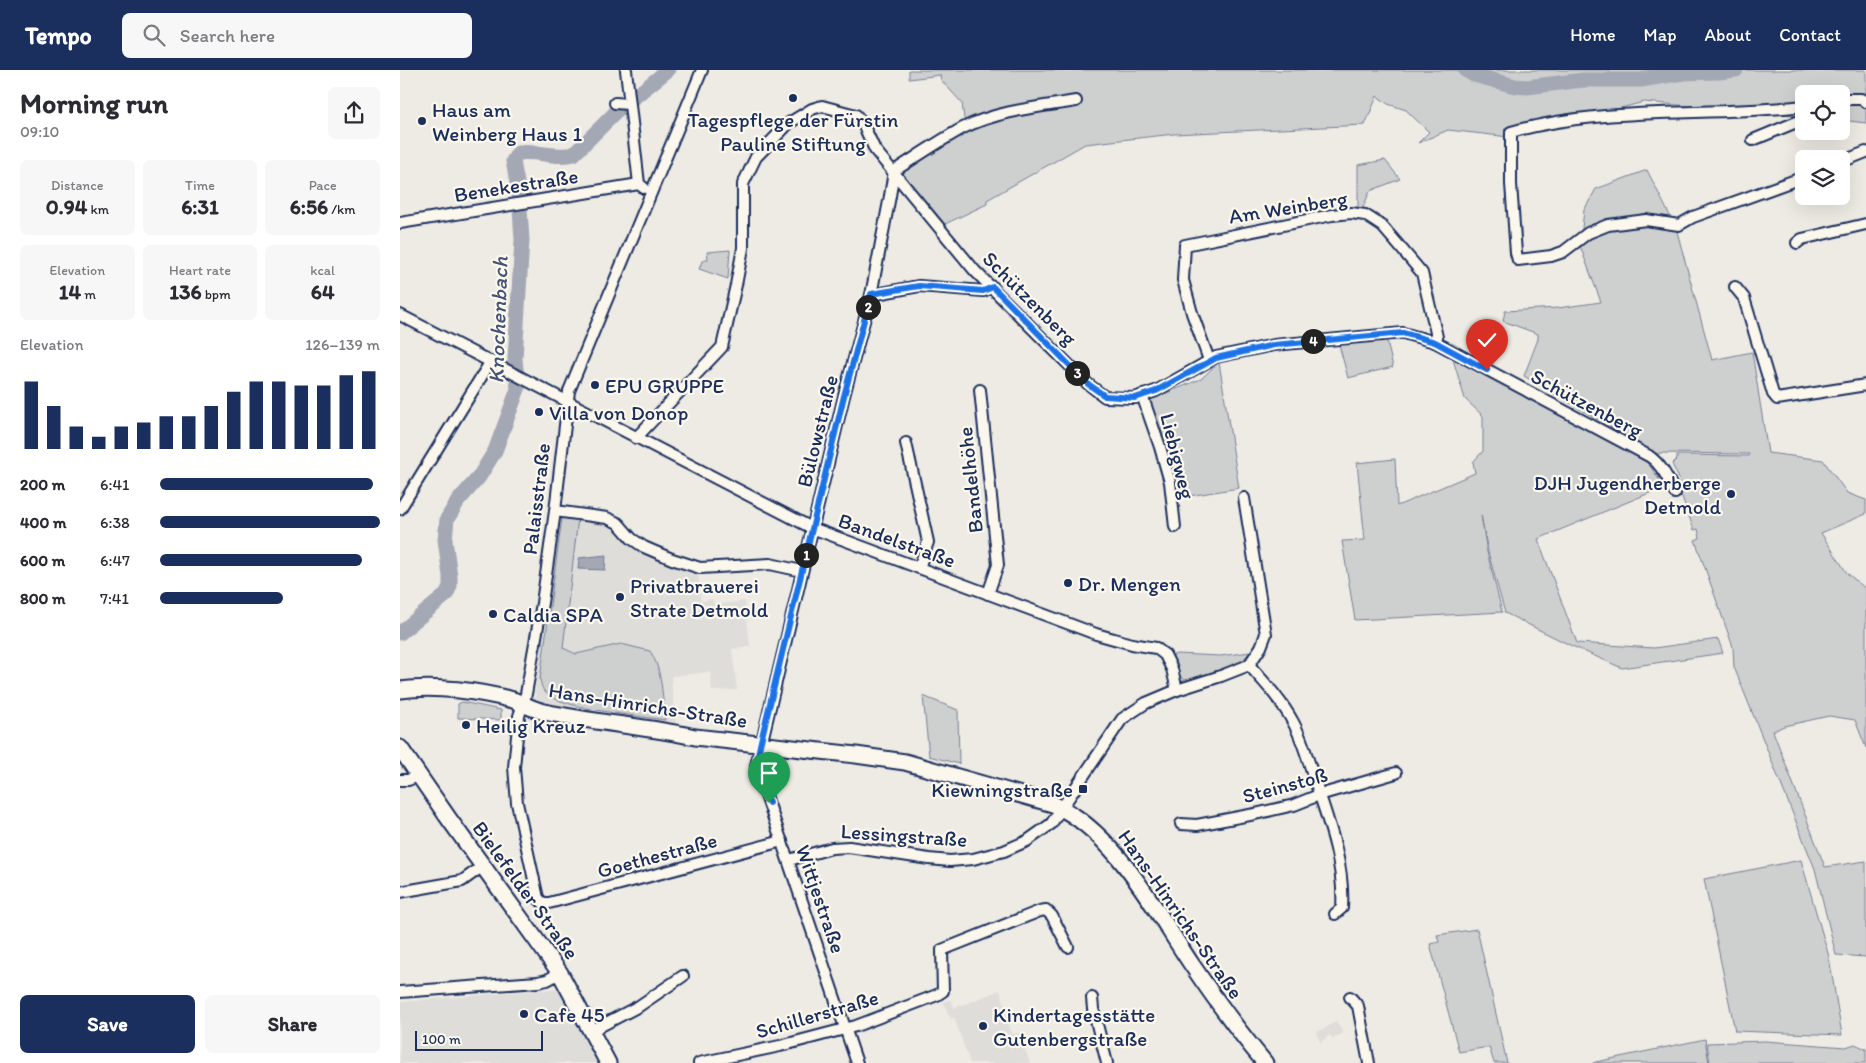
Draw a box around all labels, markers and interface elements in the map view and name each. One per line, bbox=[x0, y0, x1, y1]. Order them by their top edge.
search box bbox=[122, 13, 472, 58]
text: Tempo bbox=[25, 21, 92, 50]
icon: search bbox=[140, 21, 168, 49]
text: Search here bbox=[180, 24, 275, 47]
text: Home bbox=[1570, 24, 1616, 46]
text: Map bbox=[1644, 24, 1677, 46]
text: About bbox=[1705, 24, 1751, 46]
text: Contact bbox=[1779, 24, 1841, 46]
map controls bbox=[1795, 85, 1850, 205]
button: locate bbox=[1795, 85, 1850, 140]
text: Morning run bbox=[20, 86, 168, 120]
button: share bbox=[328, 87, 380, 139]
marker: Tagespflege der Fürstin Pauline Stiftung bbox=[787, 92, 799, 104]
place label: Haus am Weinberg Haus 1 bbox=[432, 97, 582, 146]
place label: Tagespflege der Fürstin Pauline Stiftung bbox=[688, 107, 898, 156]
marker: Haus am Weinberg Haus 1 bbox=[416, 115, 428, 127]
text: 09:10 bbox=[20, 122, 59, 141]
button: layers bbox=[1795, 150, 1850, 205]
street label: Benekestraße bbox=[452, 163, 580, 207]
text: Distance bbox=[51, 177, 104, 194]
text: Time bbox=[185, 177, 215, 194]
text: Pace bbox=[309, 177, 337, 194]
street label: Am Weinberg bbox=[1227, 185, 1349, 229]
text: 0.94 bbox=[46, 194, 87, 219]
text: 6:31 bbox=[181, 194, 219, 219]
text: 6:56 bbox=[290, 194, 328, 219]
text: km bbox=[87, 201, 109, 218]
text: /km bbox=[328, 201, 356, 218]
street label: Schützenberg bbox=[978, 246, 1082, 350]
water label: Knochenbach bbox=[482, 256, 514, 384]
text: Elevation bbox=[50, 262, 105, 279]
text: Heart rate bbox=[169, 262, 231, 279]
text: kcal bbox=[310, 262, 335, 279]
text: 14 bbox=[59, 279, 81, 304]
text: 136 bbox=[169, 279, 202, 304]
text: 64 bbox=[311, 279, 335, 304]
text: m bbox=[81, 286, 96, 303]
text: bpm bbox=[202, 286, 231, 303]
pin: 2 bbox=[856, 294, 880, 320]
text: 2 bbox=[865, 299, 872, 316]
pin bbox=[1466, 319, 1508, 370]
icon: check bbox=[1473, 326, 1501, 354]
pin: 4 bbox=[1300, 328, 1326, 354]
text: 4 bbox=[1309, 333, 1318, 350]
text: Elevation bbox=[20, 335, 84, 354]
text: 126–139 m bbox=[305, 335, 380, 354]
pin: 3 bbox=[1064, 360, 1090, 386]
street label: Schützenberg bbox=[1527, 363, 1647, 443]
text: 3 bbox=[1074, 365, 1081, 382]
street label: Bülowstraße bbox=[791, 372, 843, 490]
place label: EPU GRUPPE bbox=[605, 373, 724, 398]
marker: EPU GRUPPE bbox=[589, 379, 601, 391]
place label: Villa von Donop bbox=[549, 400, 688, 425]
marker: Villa von Donop bbox=[533, 406, 545, 418]
street label: Liebigweg bbox=[1155, 410, 1201, 502]
street label: Bandelhöhe bbox=[952, 426, 988, 534]
street label: Palaisstraße bbox=[517, 442, 555, 556]
place label: DJH Jugendherberge Detmold bbox=[1534, 470, 1721, 519]
text: 200 m bbox=[20, 475, 65, 494]
text: 6:41 bbox=[100, 475, 129, 494]
marker: DJH Jugendherberge Detmold bbox=[1725, 488, 1737, 500]
street label: Bandelstraße bbox=[835, 507, 959, 573]
text: 400 m bbox=[20, 513, 66, 532]
text: 6:38 bbox=[100, 513, 130, 532]
pin: 1 bbox=[794, 542, 818, 568]
text: 1 bbox=[803, 547, 810, 564]
text: 600 m bbox=[20, 551, 65, 570]
text: 6:47 bbox=[100, 551, 130, 570]
place label: Dr. Mengen bbox=[1078, 571, 1181, 596]
place label: Privatbrauerei Strate Detmold bbox=[630, 573, 769, 622]
marker: Dr. Mengen bbox=[1062, 577, 1074, 589]
text: 800 m bbox=[20, 589, 66, 608]
text: 7:41 bbox=[100, 589, 129, 608]
marker: Privatbrauerei Strate Detmold bbox=[614, 591, 626, 603]
place label: Caldia SPA bbox=[503, 602, 603, 627]
marker: Caldia SPA bbox=[487, 608, 499, 620]
street label: Hans-Hinrichs-Straße bbox=[547, 677, 749, 733]
place label: Heilig Kreuz bbox=[476, 713, 586, 738]
marker: Heilig Kreuz bbox=[460, 719, 472, 731]
pin bbox=[748, 752, 790, 803]
icon: arrive bbox=[755, 759, 783, 787]
street label: Steinstoß bbox=[1240, 762, 1330, 808]
place label: Kiewningstraße bbox=[931, 777, 1073, 802]
marker: Kiewningstraße bbox=[1077, 783, 1089, 795]
street label: Bielefelder Straße bbox=[467, 816, 585, 964]
street label: Lessingstraße bbox=[840, 818, 968, 852]
street label: Hans-Hinrichs-Straße bbox=[1113, 825, 1249, 1003]
street label: Goethestraße bbox=[594, 827, 720, 883]
street label: Wittjestraße bbox=[791, 842, 851, 956]
street label: Schillerstraße bbox=[753, 985, 881, 1043]
button: Save bbox=[20, 995, 195, 1053]
button: Share bbox=[205, 995, 380, 1053]
place label: Cafe 45 bbox=[534, 1002, 605, 1027]
place label: Kindertagesstätte Gutenbergstraße bbox=[993, 1002, 1155, 1051]
marker: Cafe 45 bbox=[518, 1008, 530, 1020]
marker: Kindertagesstätte Gutenbergstraße bbox=[977, 1020, 989, 1032]
scale bar bbox=[415, 1028, 542, 1051]
text: 100 m bbox=[422, 1031, 461, 1048]

